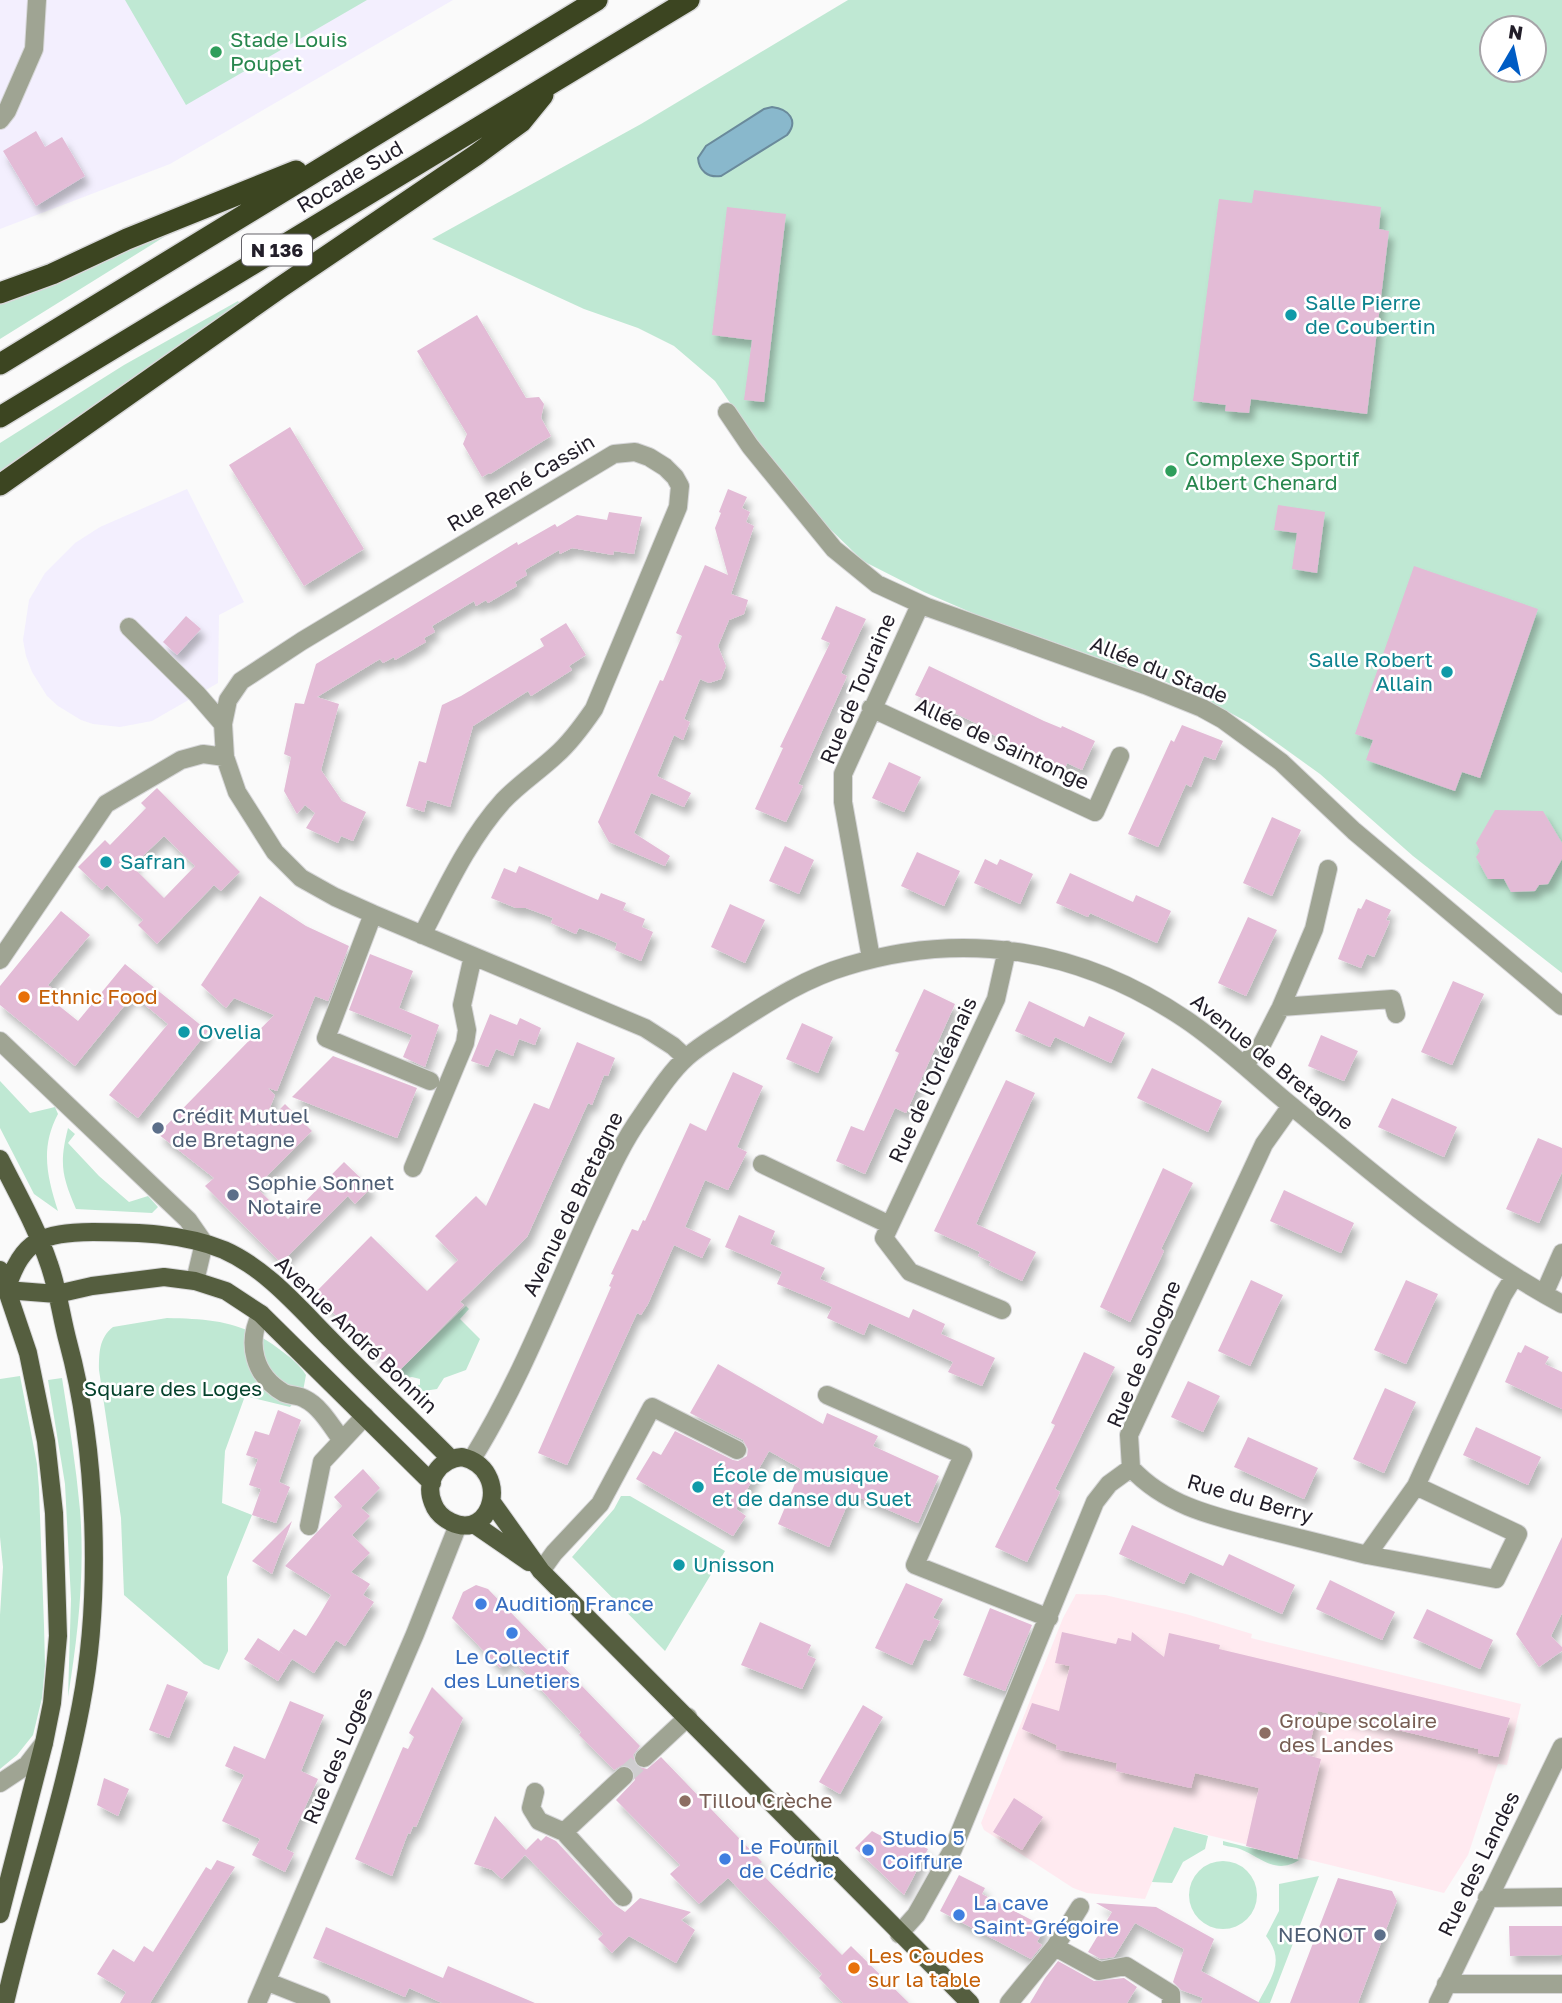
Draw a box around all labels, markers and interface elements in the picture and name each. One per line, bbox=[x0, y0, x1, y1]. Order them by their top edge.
north arrow bbox=[1478, 14, 1548, 84]
text: N bbox=[1507, 19, 1525, 44]
place label: Stade Louis Poupet bbox=[230, 26, 347, 76]
marker: Stade Louis Poupet bbox=[208, 44, 224, 60]
street label: Rocade Sud bbox=[292, 134, 407, 218]
road number: N 136 bbox=[242, 234, 312, 266]
place label: Salle Pierre de Coubertin bbox=[1305, 289, 1436, 339]
marker: Salle Pierre de Coubertin bbox=[1283, 307, 1299, 323]
street label: Rue René Cassin bbox=[442, 428, 599, 536]
place label: Complexe Sportif Albert Chenard bbox=[1185, 445, 1360, 495]
marker: Complexe Sportif Albert Chenard bbox=[1163, 463, 1179, 479]
street label: Rue de Touraine bbox=[814, 609, 901, 768]
street label: Allée du Stade bbox=[1087, 630, 1232, 708]
place label: Salle Robert Allain bbox=[1308, 646, 1433, 696]
marker: Salle Robert Allain bbox=[1439, 664, 1455, 680]
street label: Allée de Saintonge bbox=[911, 691, 1094, 795]
place label: Safran bbox=[120, 848, 186, 874]
marker: Safran bbox=[98, 854, 114, 870]
place label: Ethnic Food bbox=[38, 983, 158, 1009]
street label: Avenue de Bretagne bbox=[1186, 987, 1359, 1135]
marker: Ethnic Food bbox=[16, 989, 32, 1005]
street label: Rue de l'Orléanais bbox=[882, 992, 982, 1167]
place label: Ovelia bbox=[198, 1018, 261, 1044]
marker: Ovelia bbox=[176, 1024, 192, 1040]
place label: Crédit Mutuel de Bretagne bbox=[172, 1102, 309, 1152]
street label: Avenue de Bretagne bbox=[516, 1107, 628, 1300]
marker: Crédit Mutuel de Bretagne bbox=[150, 1120, 166, 1136]
place label: Sophie Sonnet Notaire bbox=[247, 1169, 394, 1219]
marker: Sophie Sonnet Notaire bbox=[225, 1187, 241, 1203]
street label: Avenue André Bonnin bbox=[270, 1250, 443, 1419]
street label: Rue de Sologne bbox=[1100, 1276, 1186, 1431]
park label: Square des Loges bbox=[84, 1375, 262, 1401]
place label: École de musique et de danse du Suet bbox=[712, 1461, 912, 1511]
street label: Rue du Berry bbox=[1184, 1468, 1317, 1529]
marker: École de musique et de danse du Suet bbox=[690, 1479, 706, 1495]
place label: Unisson bbox=[693, 1551, 775, 1577]
marker: Unisson bbox=[671, 1557, 687, 1573]
place label: Audition France bbox=[495, 1590, 654, 1616]
marker: Audition France bbox=[473, 1596, 489, 1612]
marker: Le Collectif des Lunetiers bbox=[504, 1625, 520, 1641]
place label: Le Collectif des Lunetiers bbox=[444, 1643, 580, 1693]
street label: Rue des Loges bbox=[297, 1683, 378, 1828]
place label: Groupe scolaire des Landes bbox=[1279, 1707, 1437, 1757]
marker: Groupe scolaire des Landes bbox=[1257, 1725, 1273, 1741]
place label: Tillou Crèche bbox=[699, 1787, 832, 1813]
street label: Rue des Landes bbox=[1432, 1787, 1525, 1941]
marker: Tillou Crèche bbox=[677, 1793, 693, 1809]
place label: Studio 5 Coiffure bbox=[882, 1824, 965, 1874]
place label: Le Fournil de Cédric bbox=[739, 1833, 839, 1883]
marker: Studio 5 Coiffure bbox=[860, 1842, 876, 1858]
marker: Le Fournil de Cédric bbox=[717, 1851, 733, 1867]
place label: La cave Saint-Grégoire bbox=[973, 1889, 1119, 1939]
marker: La cave Saint-Grégoire bbox=[951, 1907, 967, 1923]
place label: NEONOT bbox=[1278, 1921, 1366, 1947]
marker: NEONOT bbox=[1372, 1927, 1388, 1943]
place label: Les Coudes sur la table bbox=[868, 1942, 984, 1992]
marker: Les Coudes sur la table bbox=[846, 1960, 862, 1976]

